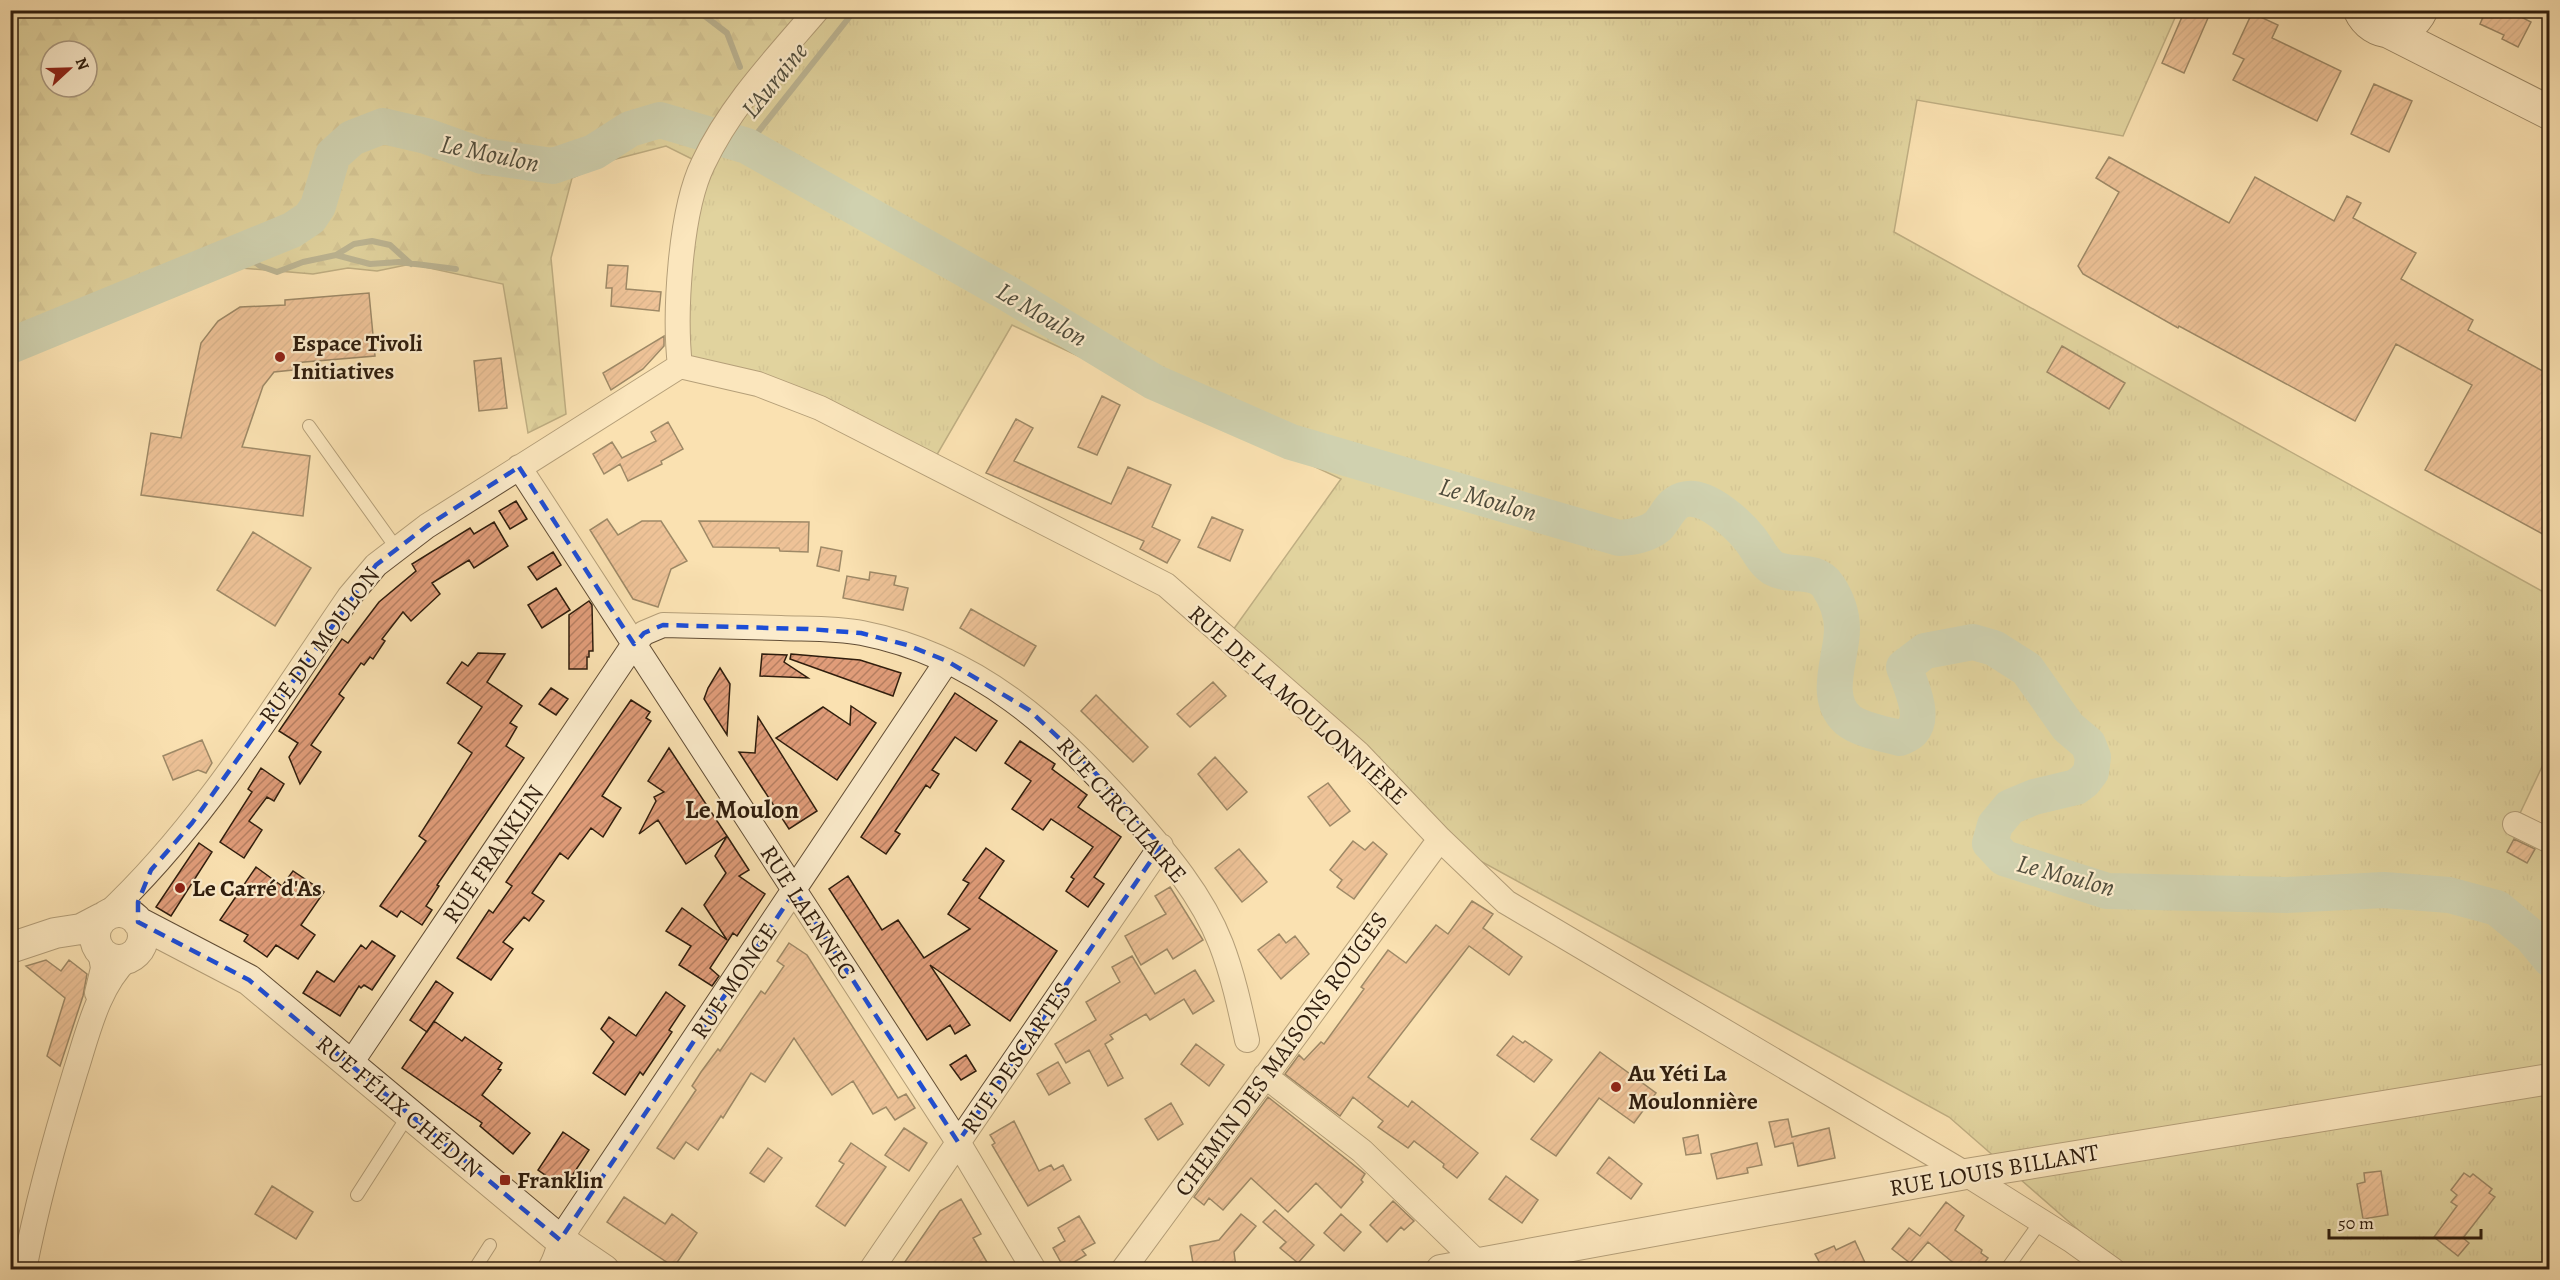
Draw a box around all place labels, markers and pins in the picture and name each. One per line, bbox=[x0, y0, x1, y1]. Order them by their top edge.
place label: Espace Tivoli Initiatives bbox=[292, 327, 423, 387]
marker: Espace Tivoli Initiatives bbox=[273, 350, 287, 364]
place label: Le Carré d'As bbox=[192, 872, 322, 904]
marker: Le Carré d'As bbox=[173, 881, 187, 895]
place label: Au Yéti La Moulonnière bbox=[1627, 1057, 1758, 1117]
marker: Au Yéti La Moulonnière bbox=[1609, 1080, 1623, 1094]
place label: Franklin bbox=[517, 1164, 604, 1196]
marker: Franklin bbox=[498, 1173, 512, 1187]

